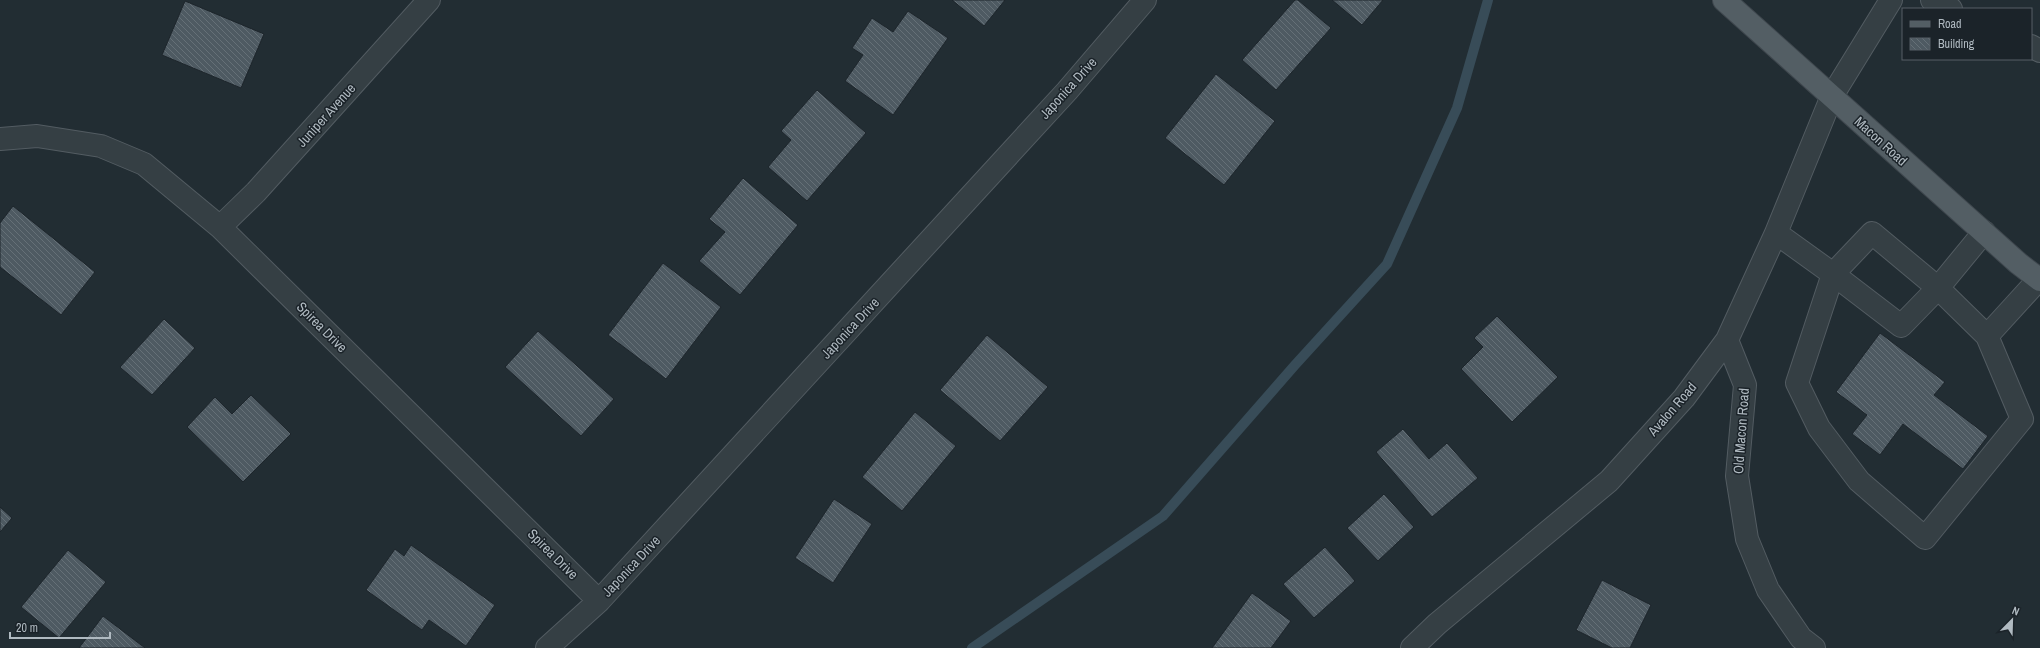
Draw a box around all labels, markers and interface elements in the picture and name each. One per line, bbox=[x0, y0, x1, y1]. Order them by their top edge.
legend bbox=[1902, 8, 2032, 60]
text: Road bbox=[1938, 16, 1962, 32]
text: Building bbox=[1938, 36, 1975, 52]
street label: Japonica Drive bbox=[1035, 53, 1101, 123]
street label: Juniper Avenue bbox=[293, 79, 359, 151]
street label: Macon Road bbox=[1851, 113, 1911, 169]
street label: Japonica Drive bbox=[817, 294, 883, 362]
street label: Spirea Drive bbox=[293, 298, 351, 356]
street label: Avalon Road bbox=[1643, 378, 1700, 440]
street label: Old Macon Road bbox=[1729, 387, 1753, 475]
street label: Spirea Drive bbox=[524, 525, 582, 583]
street label: Japonica Drive bbox=[598, 532, 664, 600]
north arrow bbox=[1992, 600, 2032, 640]
text: N bbox=[2010, 603, 2022, 619]
scale bar bbox=[10, 614, 110, 640]
text: 20 m bbox=[16, 620, 38, 636]

